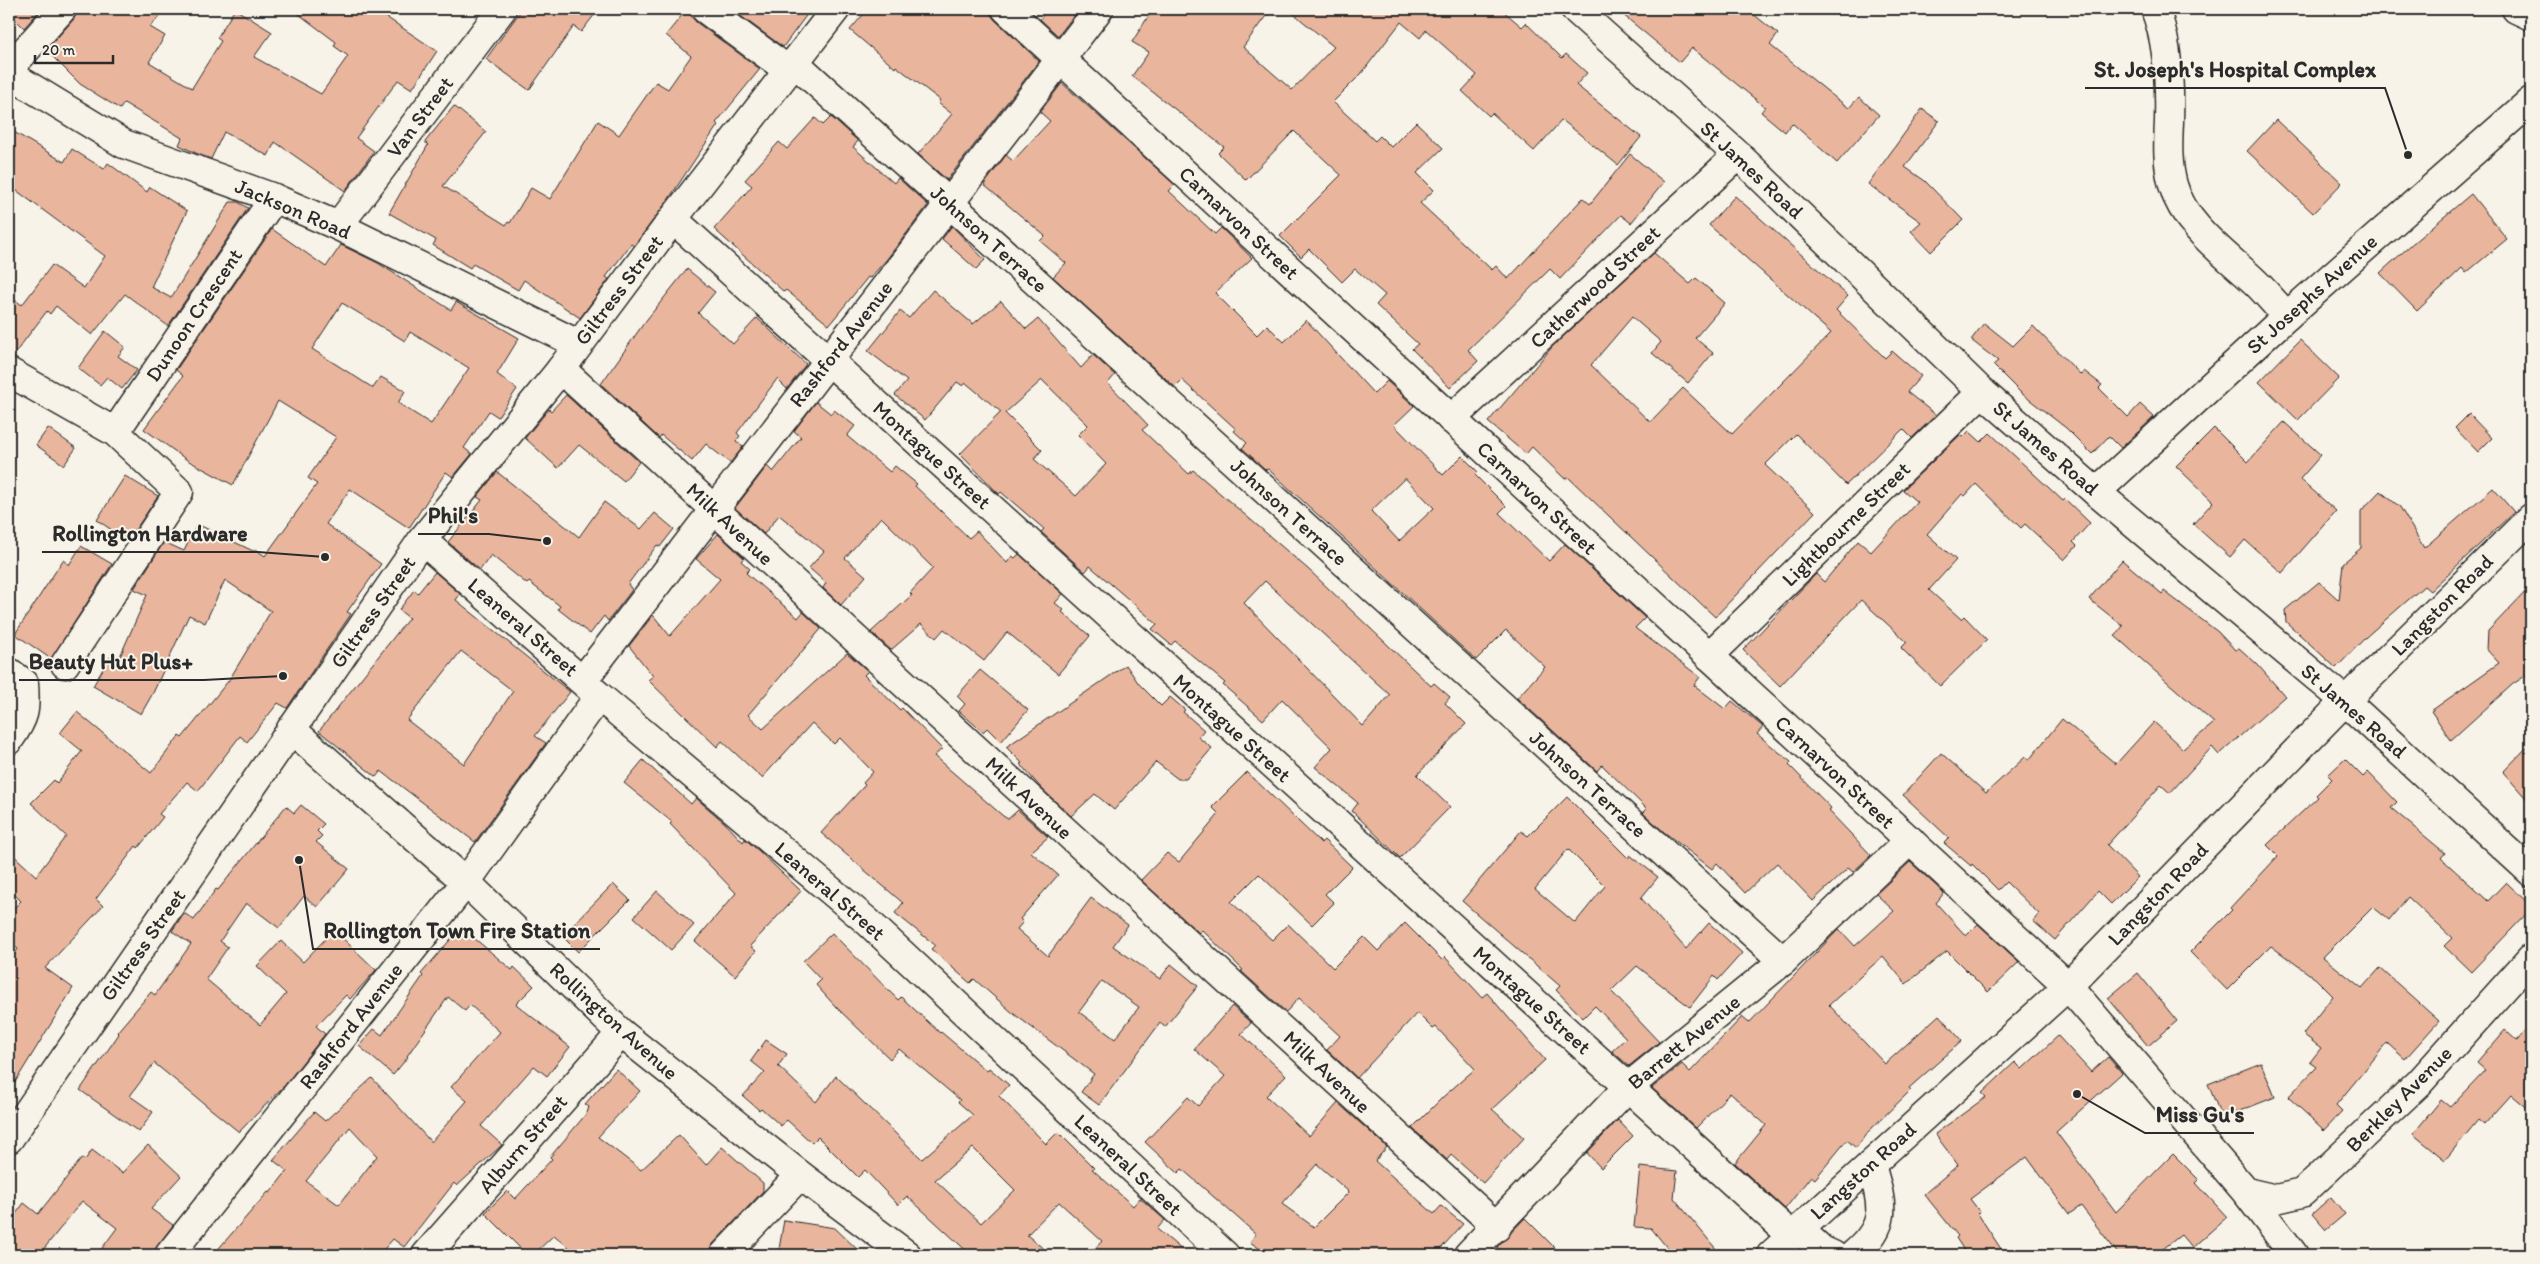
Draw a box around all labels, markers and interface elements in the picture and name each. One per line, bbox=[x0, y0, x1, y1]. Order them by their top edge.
scale bar bbox=[35, 32, 112, 64]
text: 20 m bbox=[42, 41, 76, 59]
callout: St. Joseph's Hospital Complex bbox=[2085, 51, 2385, 88]
text: St. Joseph's Hospital Complex bbox=[2094, 56, 2377, 83]
street label: Van Street bbox=[381, 71, 458, 162]
street label: St James Road bbox=[1695, 115, 1810, 224]
street label: Carnarvon Street bbox=[1174, 161, 1305, 285]
street label: Jackson Road bbox=[231, 173, 355, 244]
street label: Johnson Terrace bbox=[926, 180, 1053, 298]
street label: Catherwood Street bbox=[1524, 220, 1665, 353]
street label: St Josephs Avenue bbox=[2241, 228, 2382, 359]
street label: Giltress Street bbox=[569, 230, 668, 350]
street label: Dunoon Crescent bbox=[140, 243, 247, 386]
street label: Rashford Avenue bbox=[784, 276, 898, 412]
street label: Montague Street bbox=[868, 395, 997, 514]
street label: St James Road bbox=[1988, 395, 2105, 501]
street label: Carnarvon Street bbox=[1472, 436, 1603, 560]
street label: Johnson Terrace bbox=[1226, 453, 1353, 571]
street label: Lightbourne Street bbox=[1776, 456, 1915, 591]
street label: Milk Avenue bbox=[682, 477, 779, 570]
callout: Phil's bbox=[418, 497, 489, 534]
text: Phil's bbox=[428, 502, 478, 529]
callout: Rollington Hardware bbox=[42, 515, 258, 552]
text: Rollington Hardware bbox=[52, 520, 248, 547]
street label: Langston Road bbox=[2386, 548, 2498, 661]
street label: Giltress Street bbox=[325, 551, 421, 673]
street label: Leaneral Street bbox=[463, 572, 584, 681]
callout: Beauty Hut Plus+ bbox=[19, 643, 204, 680]
text: Beauty Hut Plus+ bbox=[29, 648, 193, 675]
street label: St James Road bbox=[2296, 658, 2413, 764]
street label: Montague Street bbox=[1168, 668, 1297, 787]
street label: Carnarvon Street bbox=[1770, 710, 1901, 834]
street label: Johnson Terrace bbox=[1525, 725, 1652, 843]
street label: Milk Avenue bbox=[981, 751, 1078, 844]
street label: Leaneral Street bbox=[770, 836, 891, 945]
street label: Langston Road bbox=[2102, 836, 2213, 950]
street label: Giltress Street bbox=[95, 884, 191, 1006]
callout: Rollington Town Fire Station bbox=[313, 912, 600, 949]
text: Rollington Town Fire Station bbox=[323, 917, 591, 944]
street label: Montague Street bbox=[1468, 940, 1597, 1059]
street label: Rollington Avenue bbox=[545, 956, 684, 1085]
street label: Rashford Avenue bbox=[294, 958, 408, 1094]
street label: Barrett Avenue bbox=[1623, 989, 1745, 1094]
street label: Milk Avenue bbox=[1279, 1025, 1376, 1118]
street label: Berkley Avenue bbox=[2340, 1040, 2457, 1157]
street label: Alburn Street bbox=[473, 1089, 572, 1198]
callout: Miss Gu's bbox=[2145, 1096, 2254, 1133]
text: Miss Gu's bbox=[2156, 1101, 2244, 1128]
street label: Leaneral Street bbox=[1069, 1108, 1187, 1221]
street label: Langston Road bbox=[1805, 1116, 1921, 1225]

